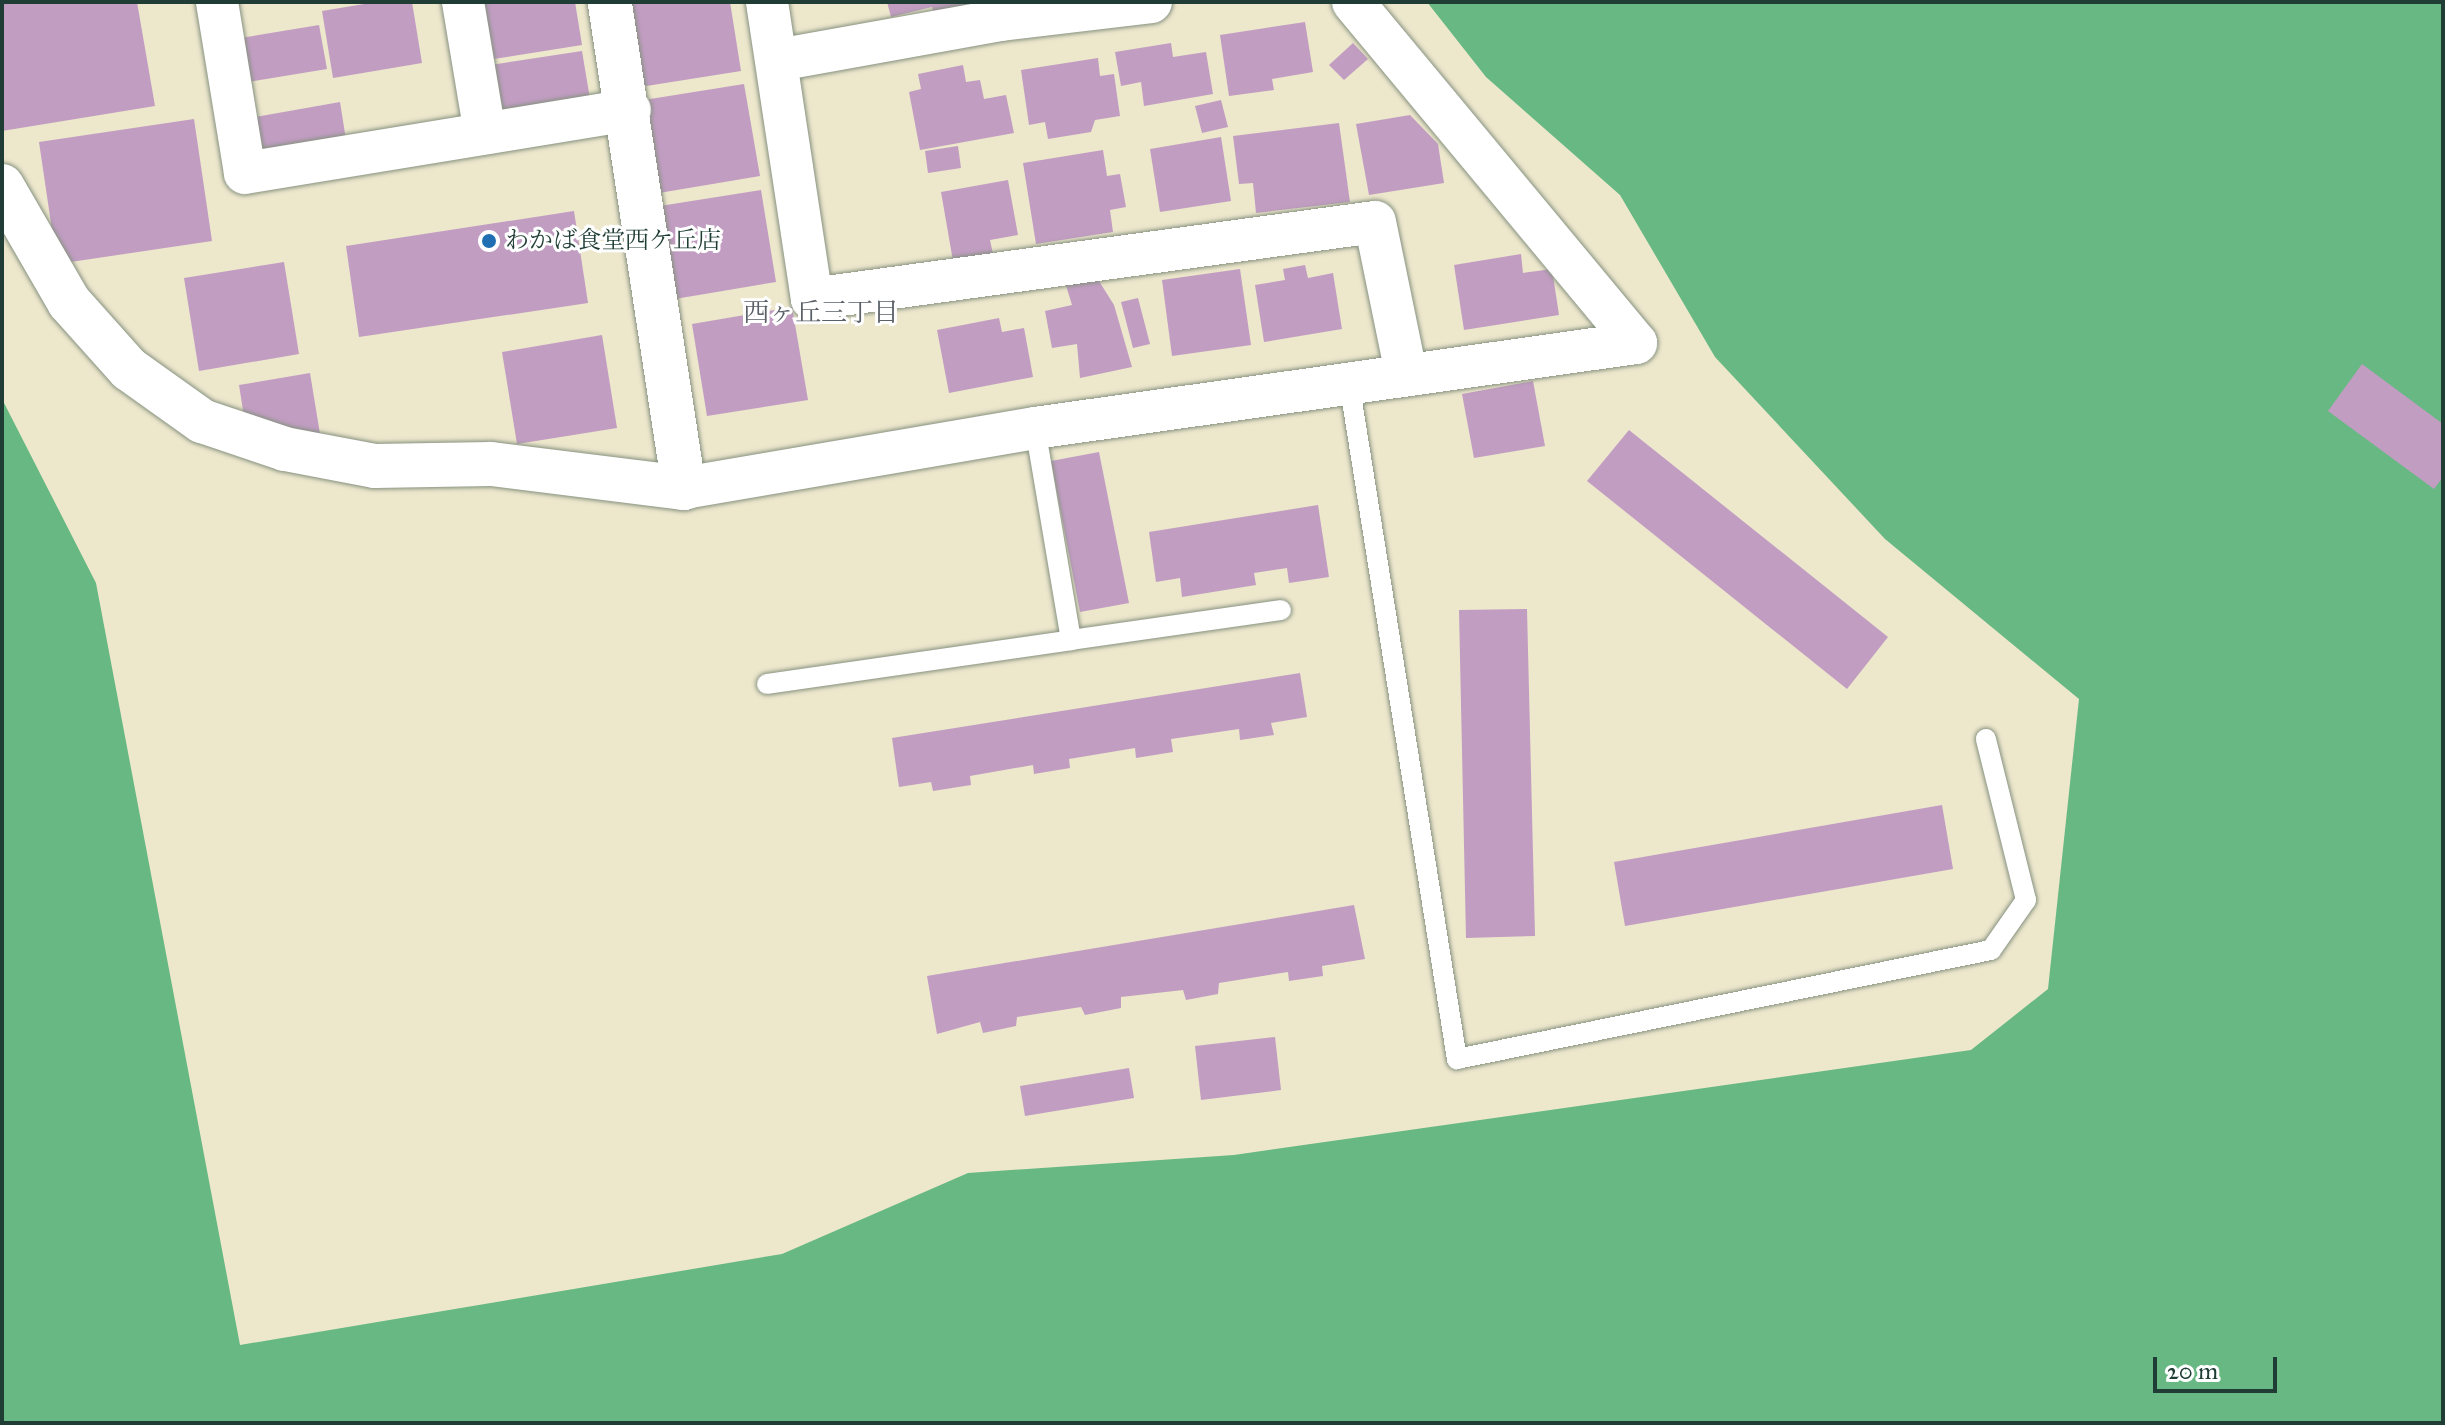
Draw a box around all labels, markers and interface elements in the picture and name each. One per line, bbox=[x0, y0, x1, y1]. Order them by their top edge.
place label: わかば食堂西ケ丘店 bbox=[505, 227, 721, 255]
marker: わかば食堂西ケ丘店 bbox=[480, 232, 498, 250]
district label: 西ヶ丘三丁目 bbox=[743, 297, 899, 329]
scale bar bbox=[2157, 1341, 2281, 1391]
text: 20 m bbox=[2167, 1356, 2218, 1386]

